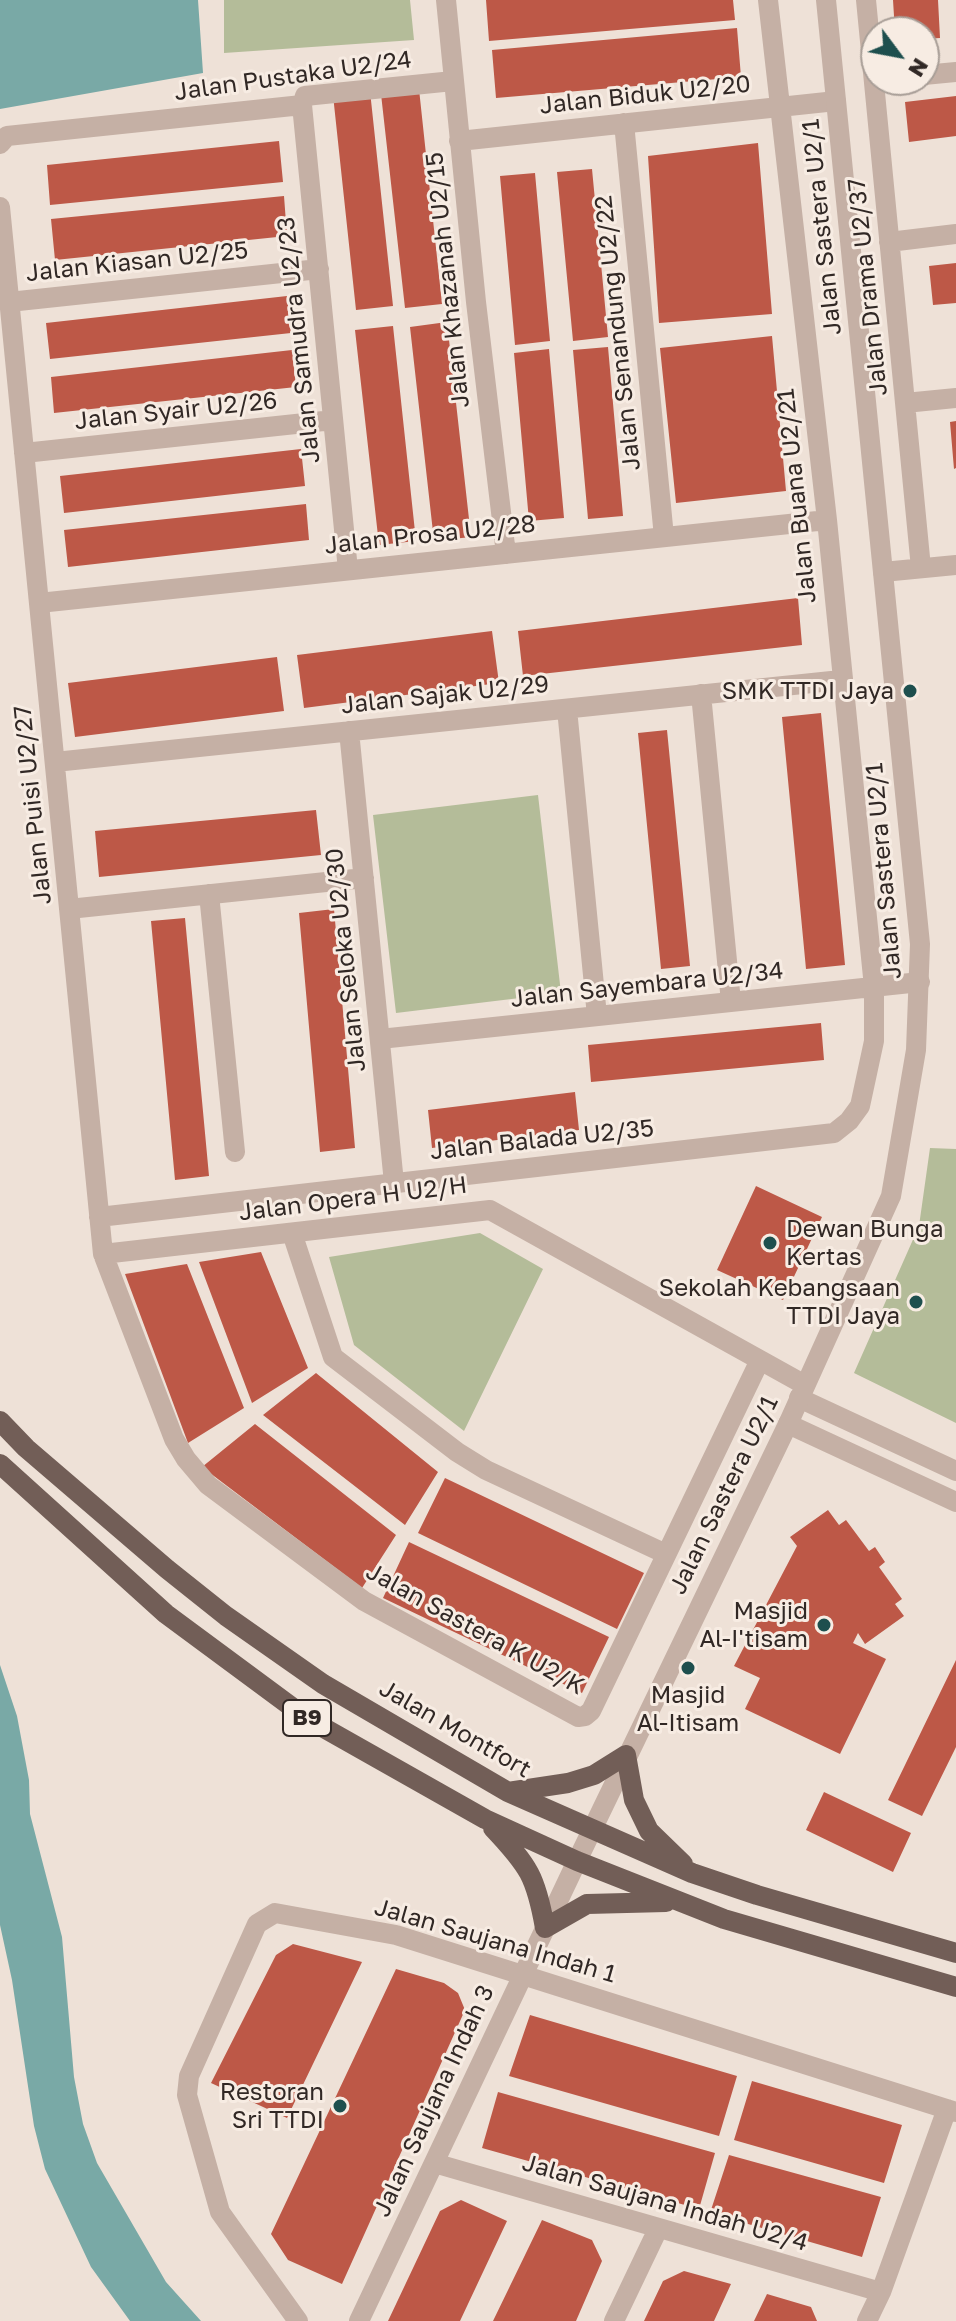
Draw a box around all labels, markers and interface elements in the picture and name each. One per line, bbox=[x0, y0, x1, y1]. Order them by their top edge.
north arrow bbox=[860, 16, 940, 96]
street label: Jalan Pustaka U2/24 bbox=[172, 45, 414, 107]
text: N bbox=[903, 54, 935, 82]
street label: Jalan Biduk U2/20 bbox=[538, 70, 752, 120]
street label: Jalan Sastera U2/1 bbox=[796, 117, 848, 337]
street label: Jalan Khazanah U2/15 bbox=[420, 151, 476, 409]
street label: Jalan Drama U2/37 bbox=[842, 177, 894, 397]
street label: Jalan Senandung U2/22 bbox=[589, 194, 647, 472]
street label: Jalan Samudra U2/23 bbox=[272, 215, 326, 465]
street label: Jalan Kiasan U2/25 bbox=[24, 236, 250, 288]
street label: Jalan Syair U2/26 bbox=[73, 386, 279, 436]
street label: Jalan Buana U2/21 bbox=[771, 387, 823, 605]
street label: Jalan Prosa U2/28 bbox=[323, 510, 537, 560]
street label: Jalan Sajak U2/29 bbox=[340, 670, 550, 720]
place label: SMK TTDI Jaya bbox=[722, 677, 894, 705]
marker: SMK TTDI Jaya bbox=[901, 682, 919, 700]
street label: Jalan Puisi U2/27 bbox=[8, 704, 58, 906]
street label: Jalan Sastera U2/1 bbox=[860, 761, 908, 981]
street label: Jalan Seloka U2/30 bbox=[320, 847, 372, 1073]
street label: Jalan Sayembara U2/34 bbox=[509, 956, 785, 1014]
street label: Jalan Balada U2/35 bbox=[429, 1114, 655, 1166]
street label: Jalan Opera H U2/H bbox=[237, 1171, 469, 1227]
place label: Dewan Bunga Kertas bbox=[786, 1215, 943, 1271]
marker: Dewan Bunga Kertas bbox=[761, 1234, 779, 1252]
place label: Sekolah Kebangsaan TTDI Jaya bbox=[659, 1274, 900, 1330]
marker: Sekolah Kebangsaan TTDI Jaya bbox=[907, 1293, 925, 1311]
street label: Jalan Sastera U2/1 bbox=[663, 1391, 785, 1599]
street label: Jalan Sastera K U2/K bbox=[361, 1557, 589, 1701]
place label: Masjid Al-I'tisam bbox=[699, 1597, 808, 1653]
marker: Masjid Al-I'tisam bbox=[815, 1616, 833, 1634]
marker: Masjid Al-Itisam bbox=[679, 1659, 697, 1677]
street label: Jalan Montfort bbox=[374, 1674, 536, 1784]
place label: Masjid Al-Itisam bbox=[637, 1681, 739, 1737]
road number: B9 bbox=[283, 1700, 331, 1736]
street label: Jalan Saujana Indah 1 bbox=[371, 1893, 619, 1989]
street label: Jalan Saujana Indah 3 bbox=[368, 1981, 500, 2221]
place label: Restoran Sri TTDI bbox=[220, 2078, 324, 2134]
marker: Restoran Sri TTDI bbox=[331, 2097, 349, 2115]
street label: Jalan Saujana Indah U2/4 bbox=[519, 2148, 811, 2258]

